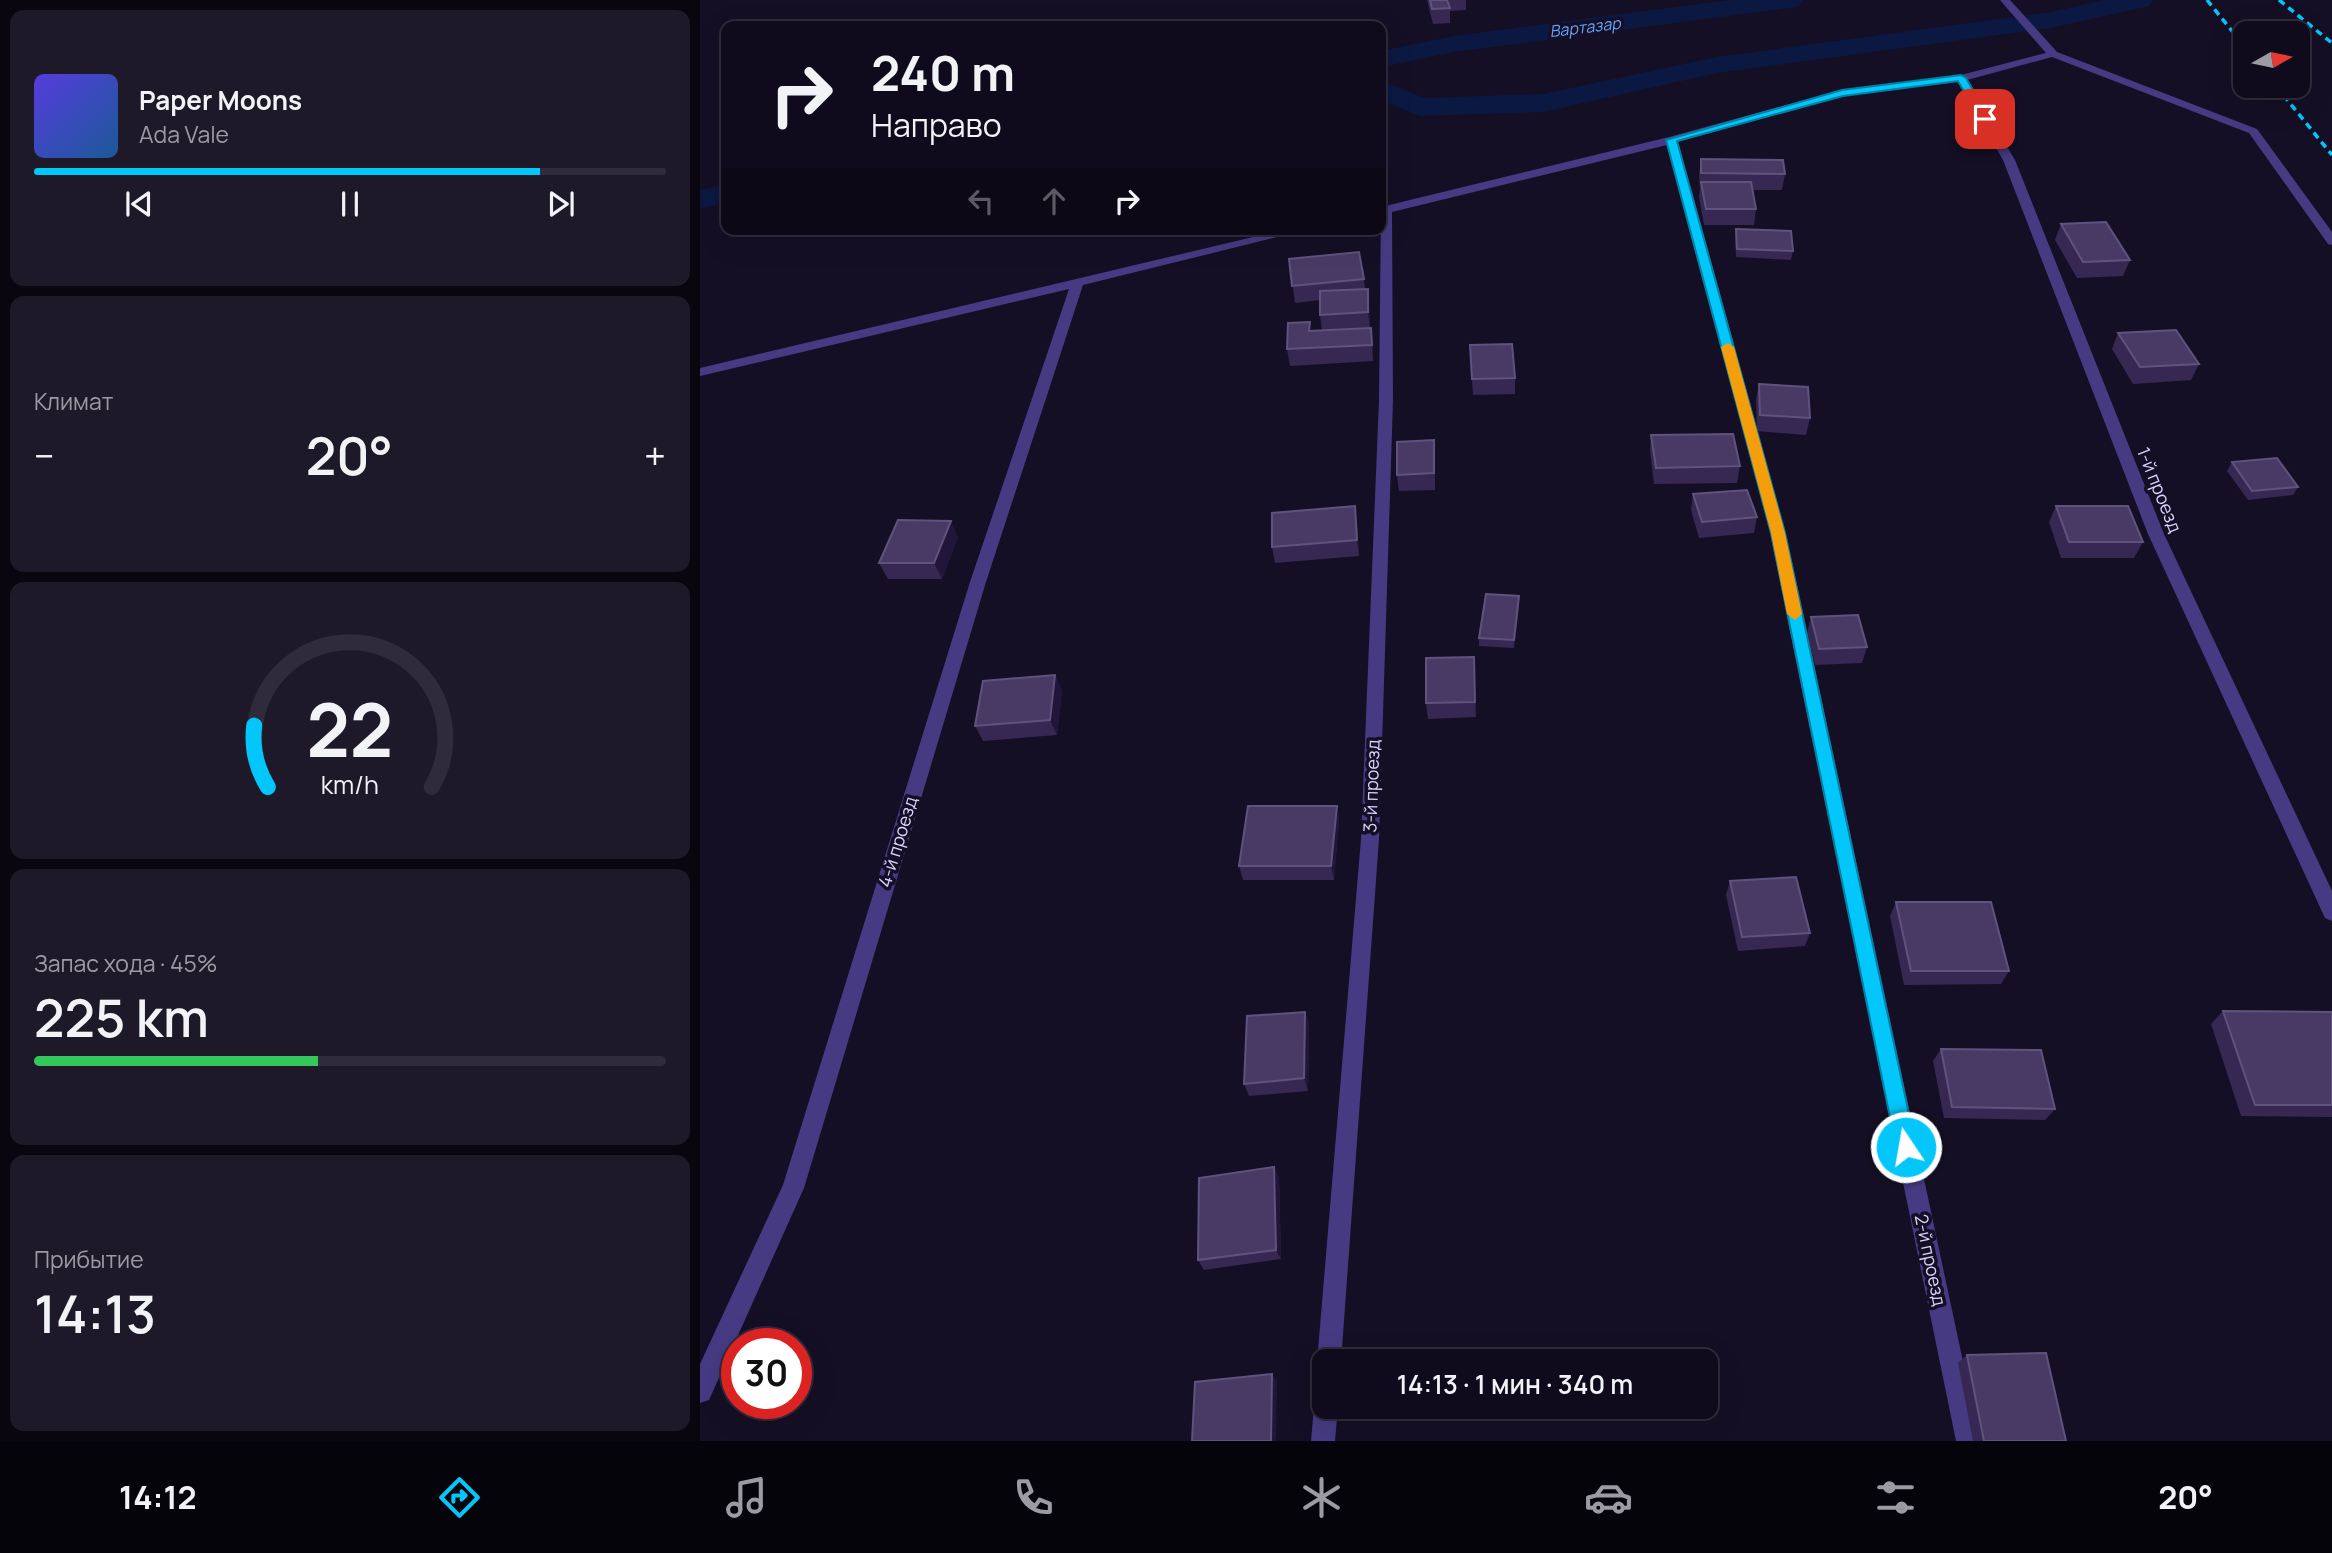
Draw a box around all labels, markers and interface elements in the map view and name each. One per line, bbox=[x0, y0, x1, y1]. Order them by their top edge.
water label: Вартазар bbox=[1548, 12, 1623, 42]
north arrow bbox=[2233, 21, 2310, 98]
map controls bbox=[2233, 21, 2310, 98]
text: 240 m bbox=[871, 39, 1015, 106]
icon: right bbox=[756, 49, 847, 140]
text: Paper Moons bbox=[139, 82, 302, 118]
pin bbox=[1955, 89, 2015, 149]
icon: arrive bbox=[1966, 100, 2004, 138]
text: Направо bbox=[871, 103, 1002, 147]
text: Ada Vale bbox=[139, 118, 229, 150]
icon: left bbox=[962, 182, 1000, 220]
icon: ahead bbox=[1035, 182, 1073, 220]
icon: right bbox=[1108, 182, 1146, 220]
icon: previous bbox=[120, 185, 158, 223]
icon: pause bbox=[331, 185, 369, 223]
icon: next bbox=[542, 185, 580, 223]
text: Климат bbox=[34, 385, 113, 417]
text: 20° bbox=[306, 420, 393, 491]
text: − bbox=[34, 429, 55, 481]
text: + bbox=[644, 429, 666, 481]
street label: 1-й проезд bbox=[2132, 443, 2188, 536]
text: 22 bbox=[307, 679, 393, 779]
street label: 3-й проезд bbox=[1357, 739, 1385, 833]
text: km/h bbox=[321, 766, 379, 801]
street label: 4-й проезд bbox=[872, 793, 922, 890]
text: Запас хода · 45% bbox=[34, 947, 217, 979]
text: 225 km bbox=[34, 982, 209, 1053]
position arrow bbox=[1869, 1110, 1943, 1184]
street label: 2-й проезд bbox=[1910, 1212, 1952, 1308]
text: Прибытие bbox=[34, 1243, 144, 1275]
text: 14:13 bbox=[34, 1278, 156, 1349]
speed limit sign: 30 bbox=[721, 1328, 812, 1419]
text: 14:13 · 1 мин · 340 m bbox=[1397, 1366, 1633, 1402]
icon: directions bbox=[435, 1473, 484, 1522]
icon: music bbox=[722, 1473, 771, 1522]
icon: phone bbox=[1009, 1473, 1058, 1522]
icon: climate bbox=[1297, 1473, 1346, 1522]
icon: car bbox=[1584, 1473, 1633, 1522]
icon: filters bbox=[1871, 1473, 1920, 1522]
text: 14:12 bbox=[119, 1475, 197, 1519]
text: 20° bbox=[2158, 1475, 2213, 1519]

